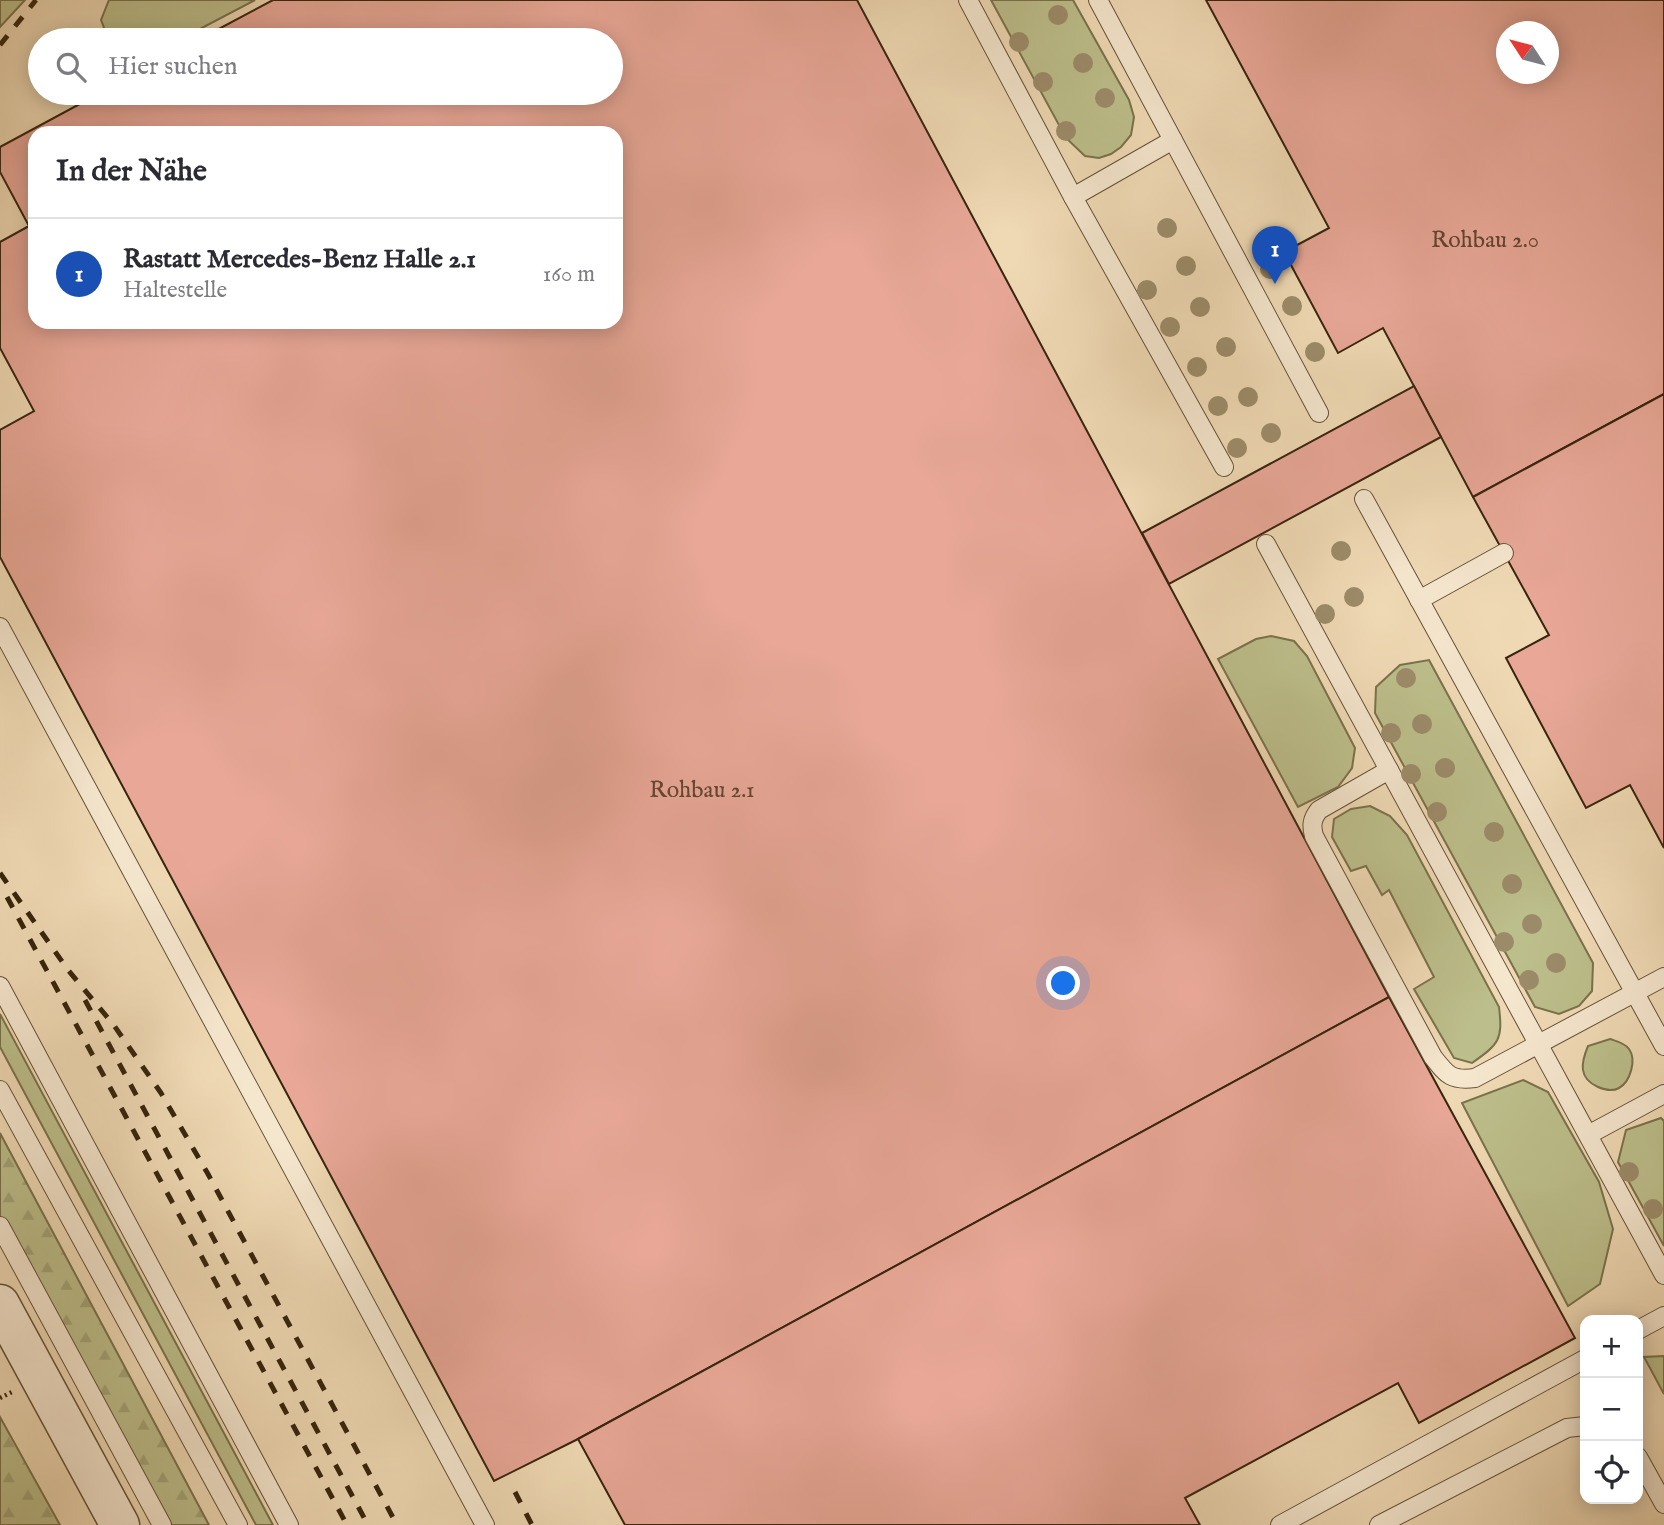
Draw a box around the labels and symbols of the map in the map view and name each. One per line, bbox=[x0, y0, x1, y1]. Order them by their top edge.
north arrow bbox=[1496, 21, 1559, 84]
pin: 1 bbox=[1252, 226, 1298, 284]
house number: Rohbau 2.0 bbox=[1431, 226, 1539, 255]
house number: Rohbau 2.1 bbox=[649, 776, 755, 805]
your location bbox=[1046, 966, 1080, 1000]

